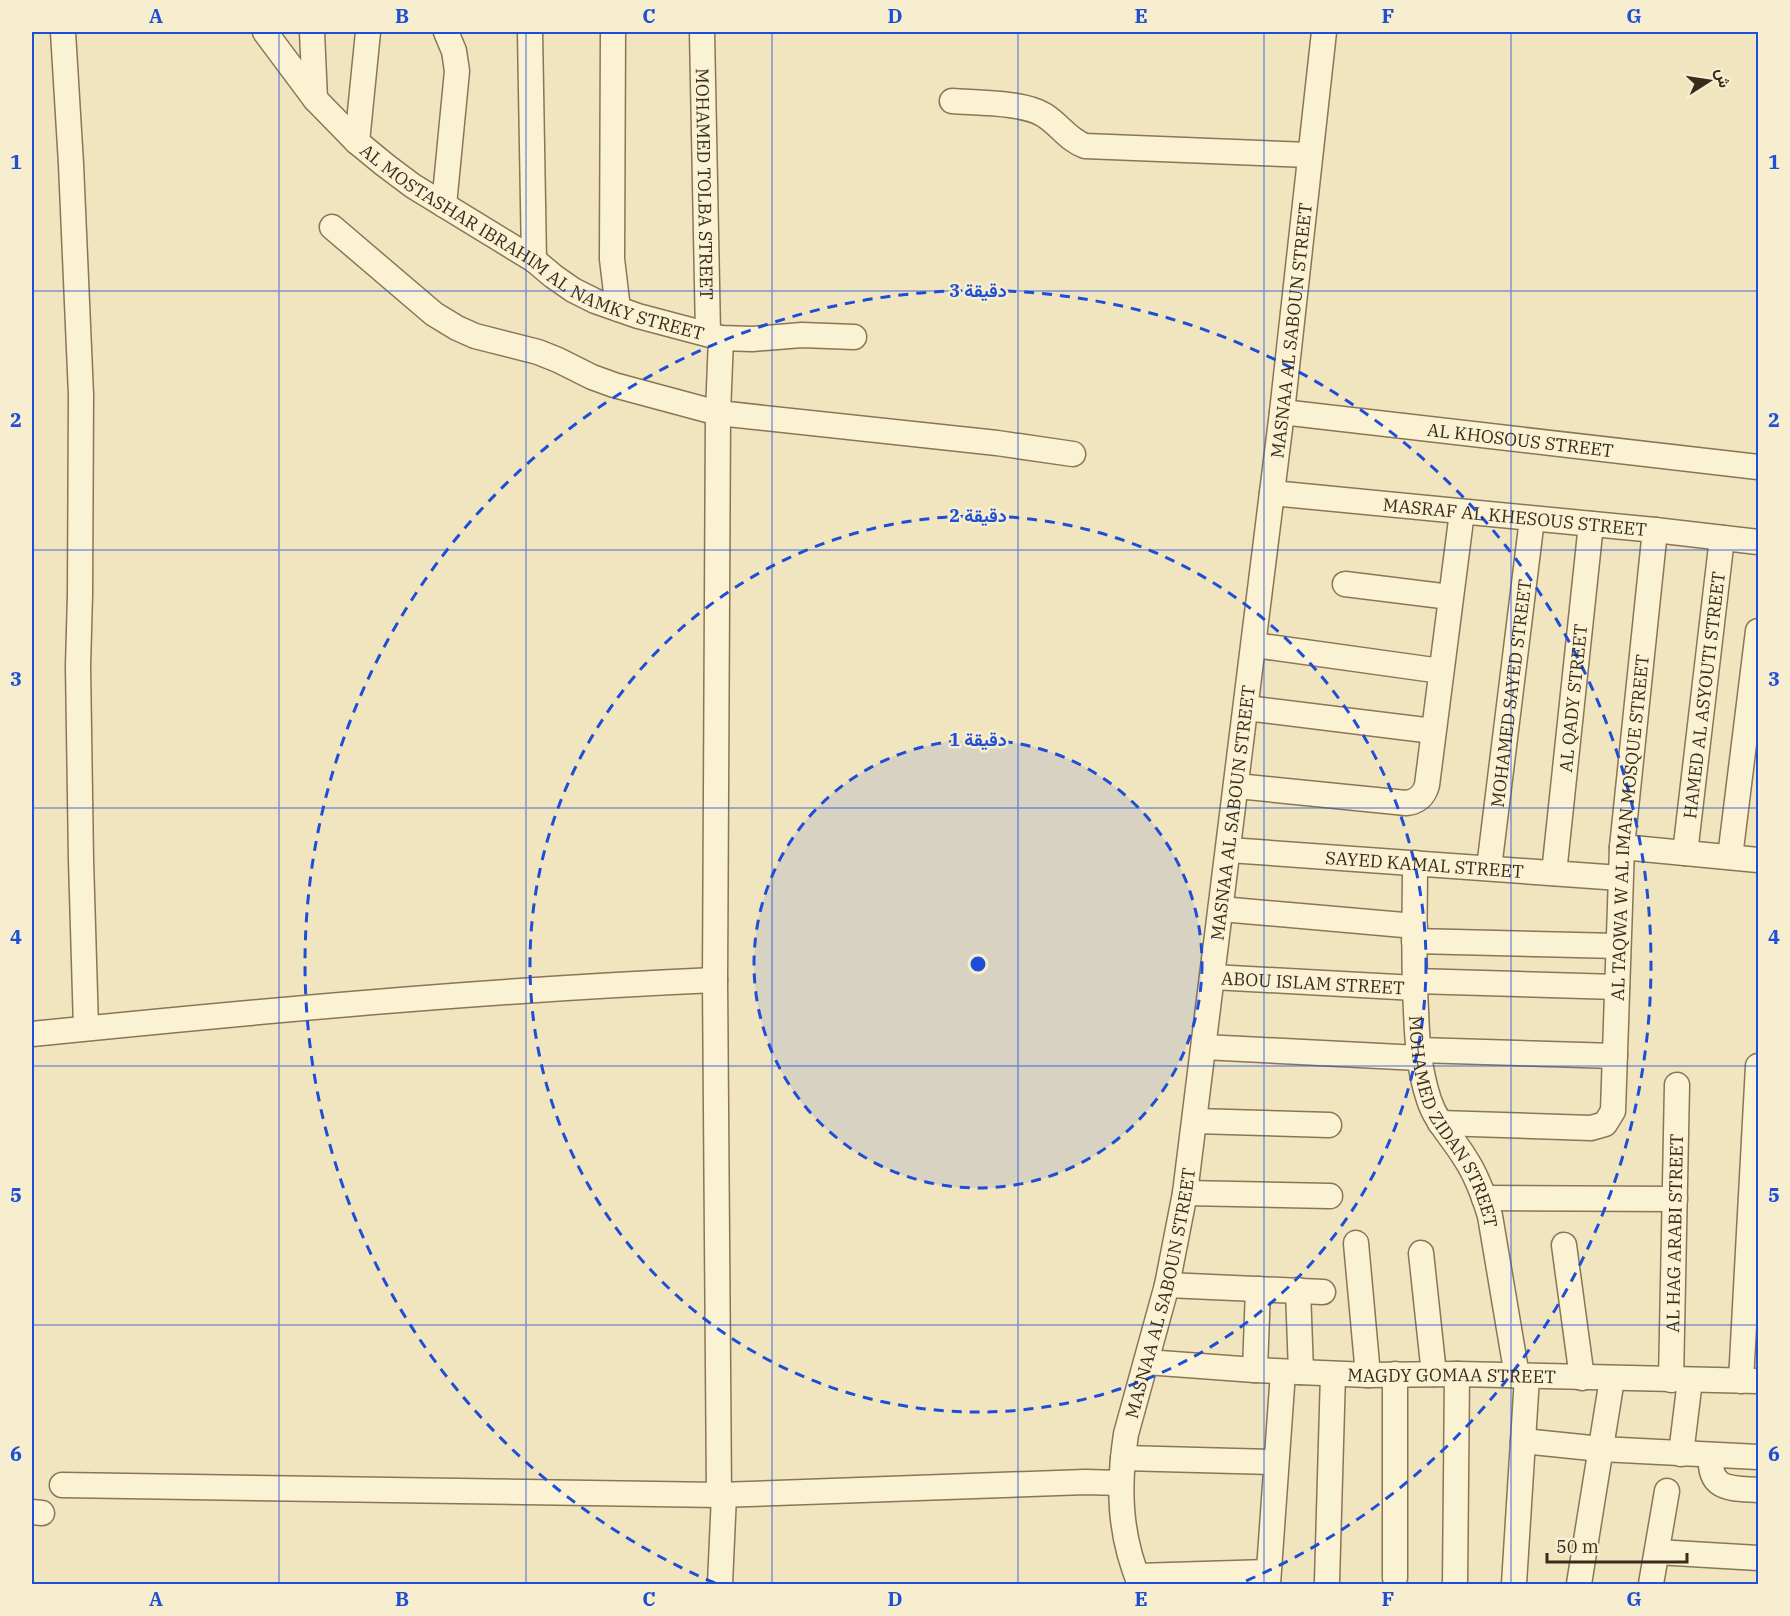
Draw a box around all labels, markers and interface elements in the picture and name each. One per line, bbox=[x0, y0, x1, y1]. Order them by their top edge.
text: A bbox=[149, 2, 163, 29]
text: B bbox=[395, 2, 409, 29]
text: C bbox=[642, 2, 656, 29]
text: D bbox=[887, 2, 903, 29]
text: E bbox=[1134, 2, 1148, 29]
text: F bbox=[1382, 2, 1394, 29]
text: G bbox=[1626, 2, 1642, 29]
north arrow bbox=[1679, 51, 1739, 111]
text: ش bbox=[1712, 66, 1735, 89]
street label: MOHAMED TOLBA STREET bbox=[691, 68, 719, 300]
street label: AL MOSTASHAR IBRAHIM AL NAMKY STREET bbox=[356, 138, 707, 345]
text: 1 bbox=[10, 148, 22, 175]
text: 1 bbox=[1768, 148, 1780, 175]
street label: MASNAA AL SABOUN STREET bbox=[1265, 201, 1317, 460]
text: 3 دقيقة bbox=[949, 279, 1007, 302]
text: 2 bbox=[10, 406, 22, 433]
text: 2 bbox=[1768, 406, 1780, 433]
street label: AL KHOSOUS STREET bbox=[1426, 417, 1615, 462]
street label: MASRAF AL KHESOUS STREET bbox=[1382, 492, 1648, 541]
text: 2 دقيقة bbox=[949, 504, 1007, 527]
street label: HAMED AL ASYOUTI STREET bbox=[1678, 570, 1730, 820]
street label: MOHAMED SAYED STREET bbox=[1485, 578, 1536, 809]
street label: AL QADY STREET bbox=[1553, 622, 1592, 773]
street label: AL TAQWA W AL IMAN MOSQUE STREET bbox=[1605, 653, 1654, 1001]
text: 3 bbox=[10, 665, 22, 692]
text: 3 bbox=[1768, 665, 1780, 692]
street label: MASNAA AL SABOUN STREET bbox=[1205, 684, 1259, 942]
text: 1 دقيقة bbox=[949, 728, 1007, 751]
street label: SAYED KAMAL STREET bbox=[1325, 845, 1525, 883]
text: 4 bbox=[10, 923, 22, 950]
text: 4 bbox=[1768, 923, 1780, 950]
centre of rings bbox=[968, 954, 988, 974]
street label: ABOU ISLAM STREET bbox=[1220, 966, 1405, 999]
street label: MOHAMED ZIDAN STREET bbox=[1405, 1015, 1503, 1229]
street label: AL HAG ARABI STREET bbox=[1660, 1133, 1688, 1333]
street label: MASNAA AL SABOUN STREET bbox=[1119, 1166, 1200, 1421]
text: 5 bbox=[10, 1181, 22, 1208]
text: 5 bbox=[1768, 1181, 1780, 1208]
street label: MAGDY GOMAA STREET bbox=[1347, 1362, 1556, 1388]
text: 6 bbox=[10, 1440, 22, 1467]
text: 6 bbox=[1768, 1440, 1780, 1467]
scale bar bbox=[1547, 1526, 1686, 1564]
text: 50 m bbox=[1556, 1535, 1599, 1558]
text: A bbox=[149, 1585, 163, 1612]
text: B bbox=[395, 1585, 409, 1612]
text: C bbox=[642, 1585, 656, 1612]
text: D bbox=[887, 1585, 903, 1612]
text: E bbox=[1134, 1585, 1148, 1612]
text: F bbox=[1382, 1585, 1394, 1612]
text: G bbox=[1626, 1585, 1642, 1612]

